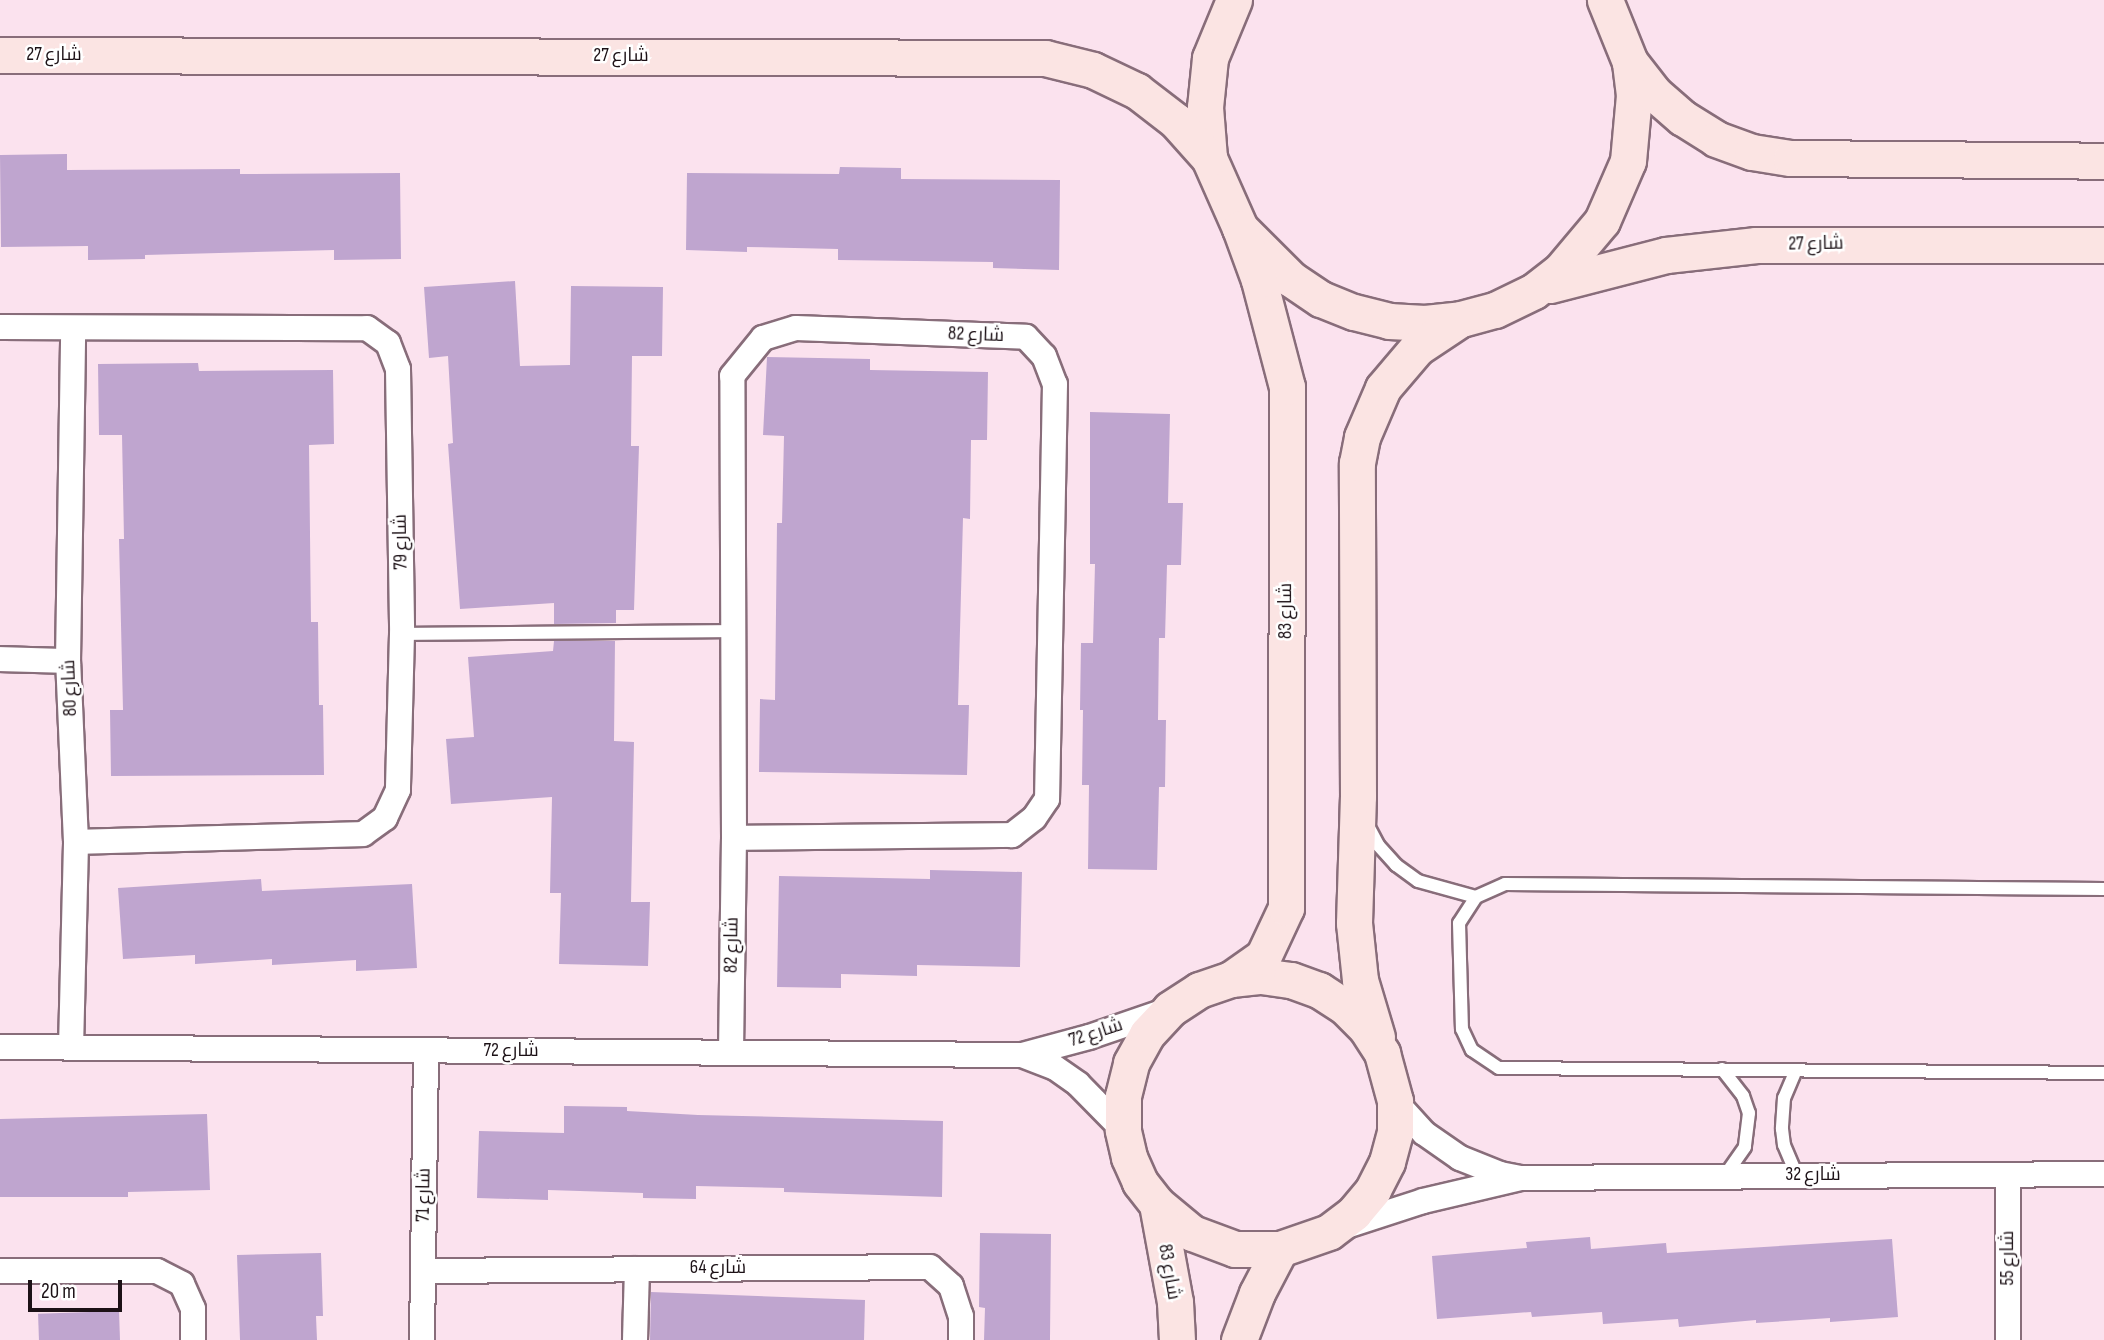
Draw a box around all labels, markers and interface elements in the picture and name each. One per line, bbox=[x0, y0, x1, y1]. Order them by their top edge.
street label: شارع 27 bbox=[26, 44, 82, 66]
street label: شارع 27 bbox=[593, 45, 649, 67]
street label: شارع 27 bbox=[1788, 232, 1844, 256]
street label: شارع 82 bbox=[947, 323, 1005, 347]
street label: شارع 79 bbox=[389, 514, 413, 570]
street label: شارع 83 bbox=[1275, 583, 1297, 639]
street label: شارع 80 bbox=[58, 659, 82, 717]
street label: شارع 82 bbox=[720, 917, 744, 973]
street label: شارع 72 bbox=[1066, 1014, 1126, 1052]
street label: شارع 72 bbox=[483, 1040, 539, 1062]
street label: شارع 32 bbox=[1785, 1164, 1841, 1186]
street label: شارع 71 bbox=[412, 1168, 436, 1222]
street label: شارع 55 bbox=[1997, 1230, 2019, 1286]
street label: شارع 83 bbox=[1153, 1242, 1185, 1302]
street label: شارع 64 bbox=[690, 1257, 746, 1279]
scale bar bbox=[32, 1266, 126, 1310]
text: 20 m bbox=[41, 1279, 76, 1304]

